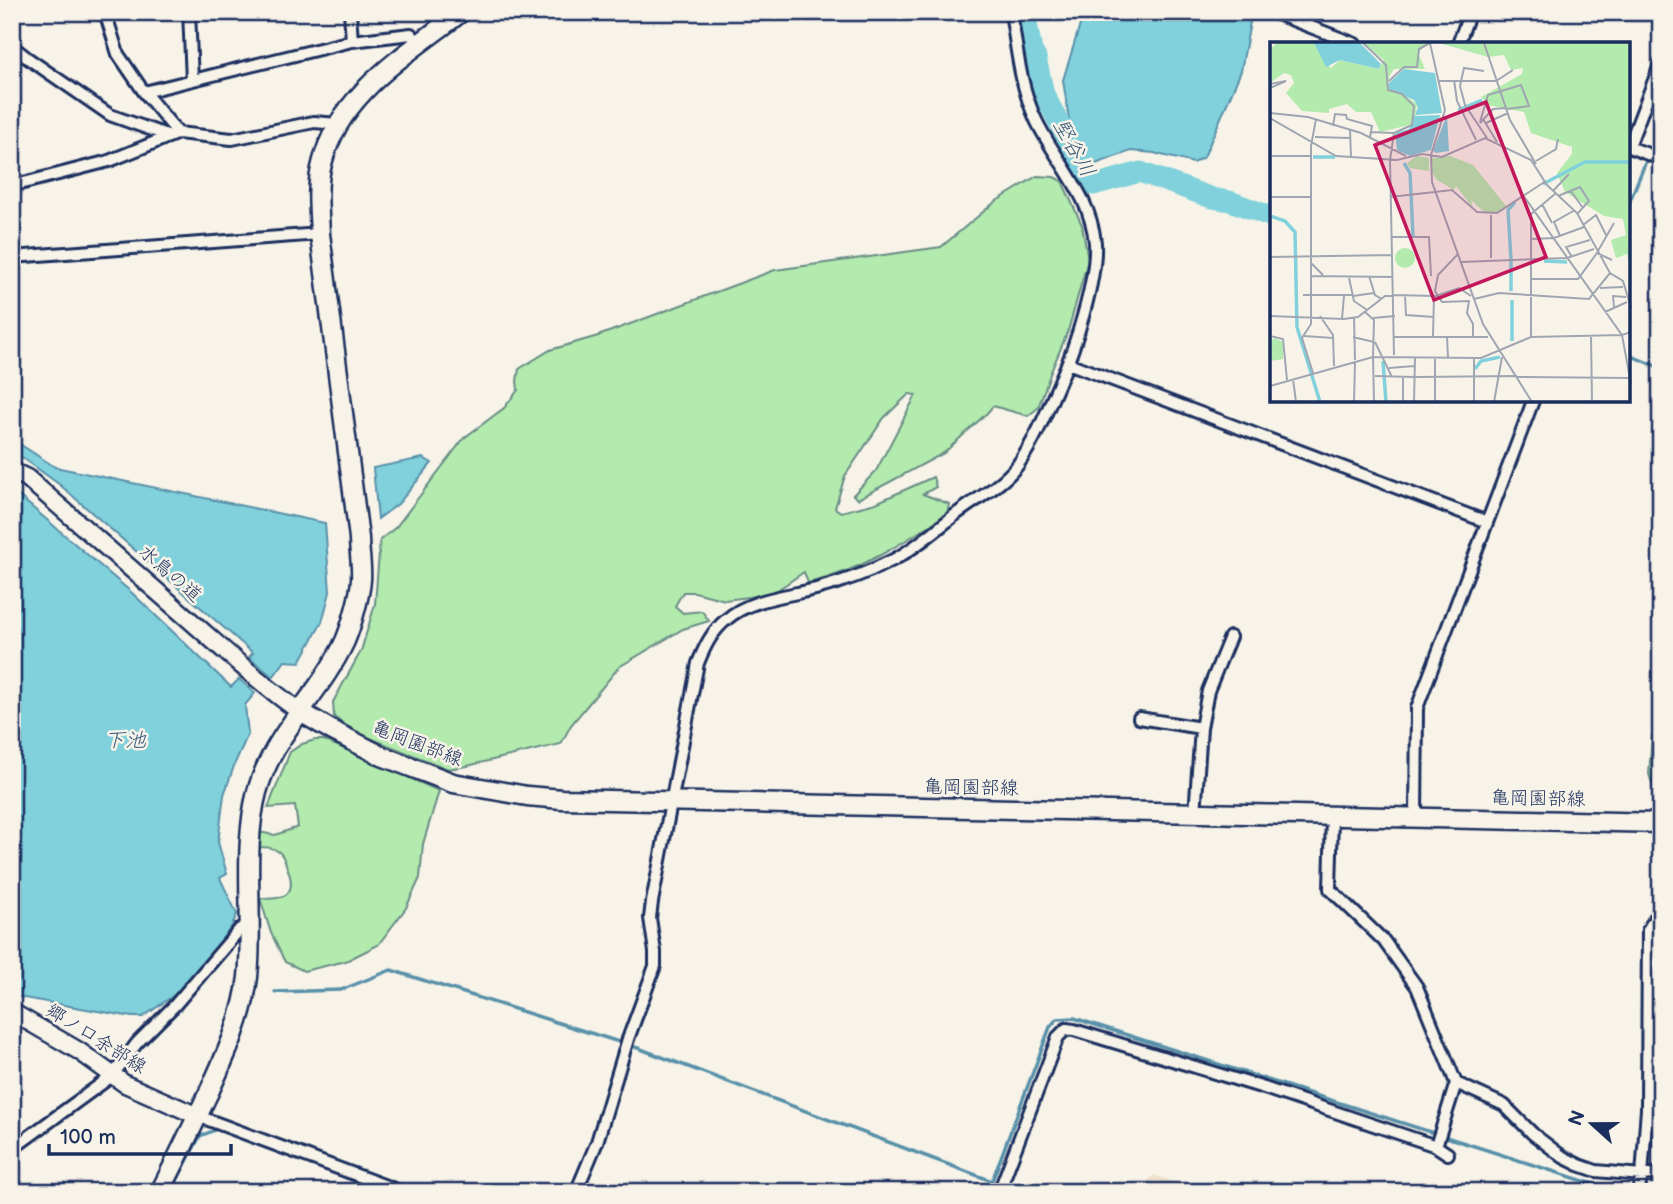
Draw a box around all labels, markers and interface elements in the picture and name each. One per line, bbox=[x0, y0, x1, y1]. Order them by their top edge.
inset map bbox=[1270, 42, 1631, 402]
water label: 堅谷川 bbox=[1048, 114, 1100, 182]
street label: 水鳥の道 bbox=[134, 540, 206, 608]
street label: 亀岡園部線 bbox=[369, 716, 465, 772]
water label: 下池 bbox=[104, 728, 147, 753]
street label: 亀岡園部線 bbox=[923, 776, 1019, 800]
street label: 亀岡園部線 bbox=[1490, 787, 1586, 811]
street label: 郷ノ口余部線 bbox=[42, 999, 150, 1079]
north arrow bbox=[1558, 1088, 1628, 1158]
text: N bbox=[1564, 1108, 1591, 1129]
scale bar bbox=[49, 1113, 231, 1157]
text: 100 m bbox=[60, 1125, 116, 1150]

